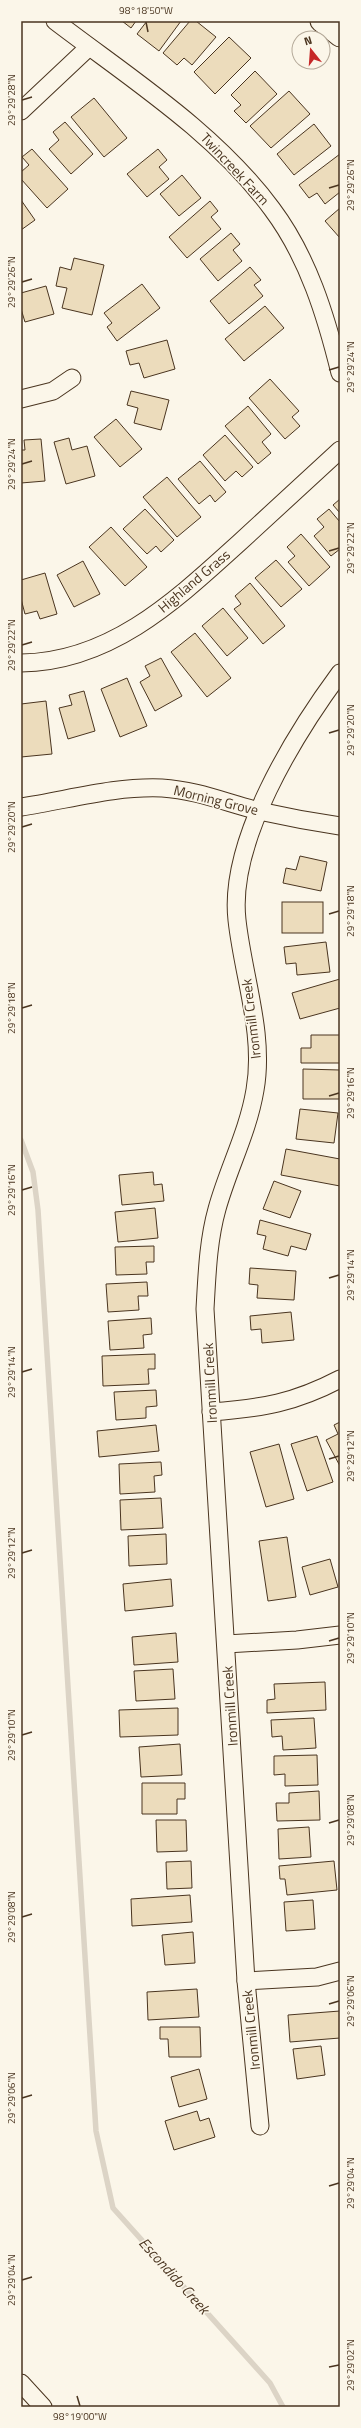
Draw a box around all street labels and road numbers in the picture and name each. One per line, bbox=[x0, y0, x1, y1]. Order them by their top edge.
street label: Twincreek Farm bbox=[196, 128, 275, 210]
street label: Highland Grass bbox=[153, 544, 235, 617]
street label: Morning Grove bbox=[172, 779, 261, 820]
street label: Ironmill Creek bbox=[235, 978, 266, 1060]
street label: Ironmill Creek bbox=[197, 1342, 222, 1424]
street label: Ironmill Creek bbox=[216, 1665, 243, 1747]
street label: Ironmill Creek bbox=[236, 1989, 265, 2071]

